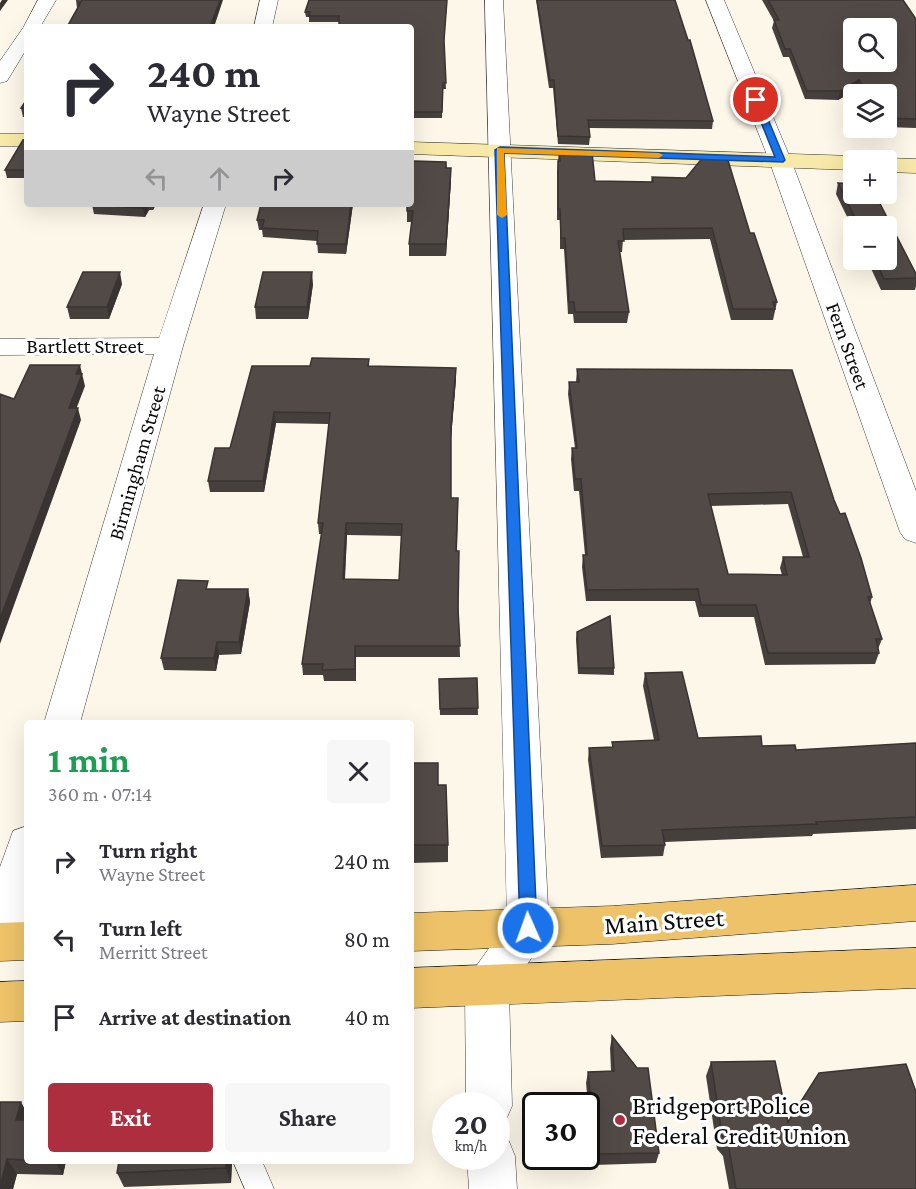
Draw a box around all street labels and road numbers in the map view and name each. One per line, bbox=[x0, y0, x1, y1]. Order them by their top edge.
street label: Fern Street bbox=[821, 299, 875, 394]
street label: Bartlett Street bbox=[26, 334, 145, 358]
street label: Birmingham Street bbox=[104, 382, 171, 543]
street label: Main Street bbox=[603, 903, 725, 940]

